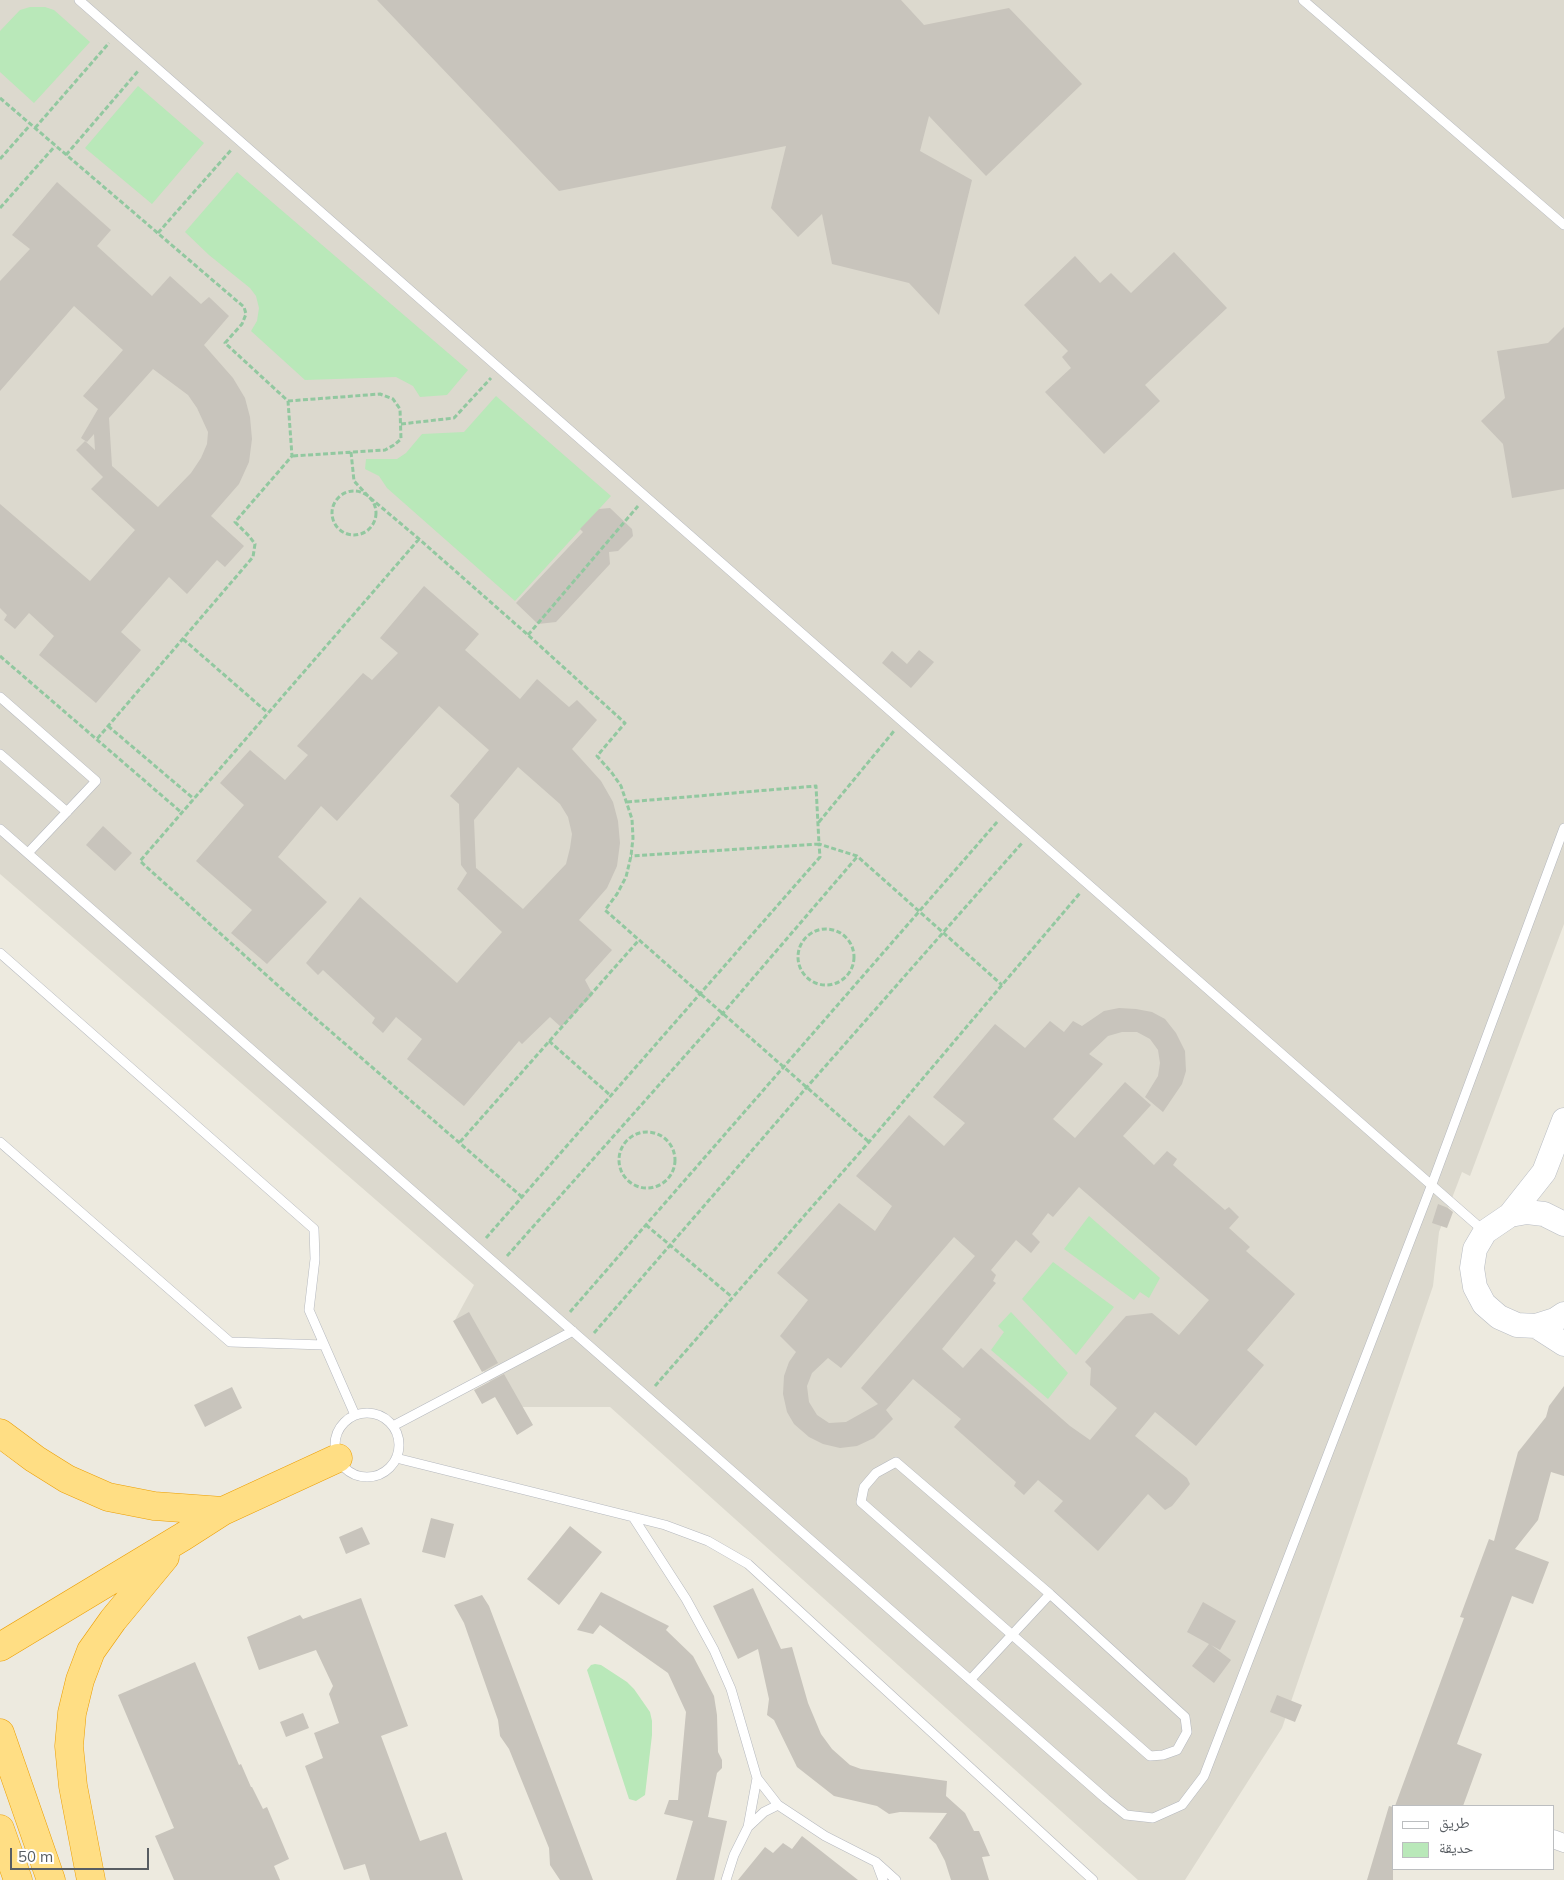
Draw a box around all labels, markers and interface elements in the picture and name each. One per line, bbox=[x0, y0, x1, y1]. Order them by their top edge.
legend bbox=[1392, 1805, 1554, 1870]
text: طريق bbox=[1439, 1813, 1470, 1832]
scale bar bbox=[12, 1838, 151, 1870]
text: حديقة bbox=[1439, 1838, 1473, 1857]
text: 50 m bbox=[18, 1847, 53, 1866]

